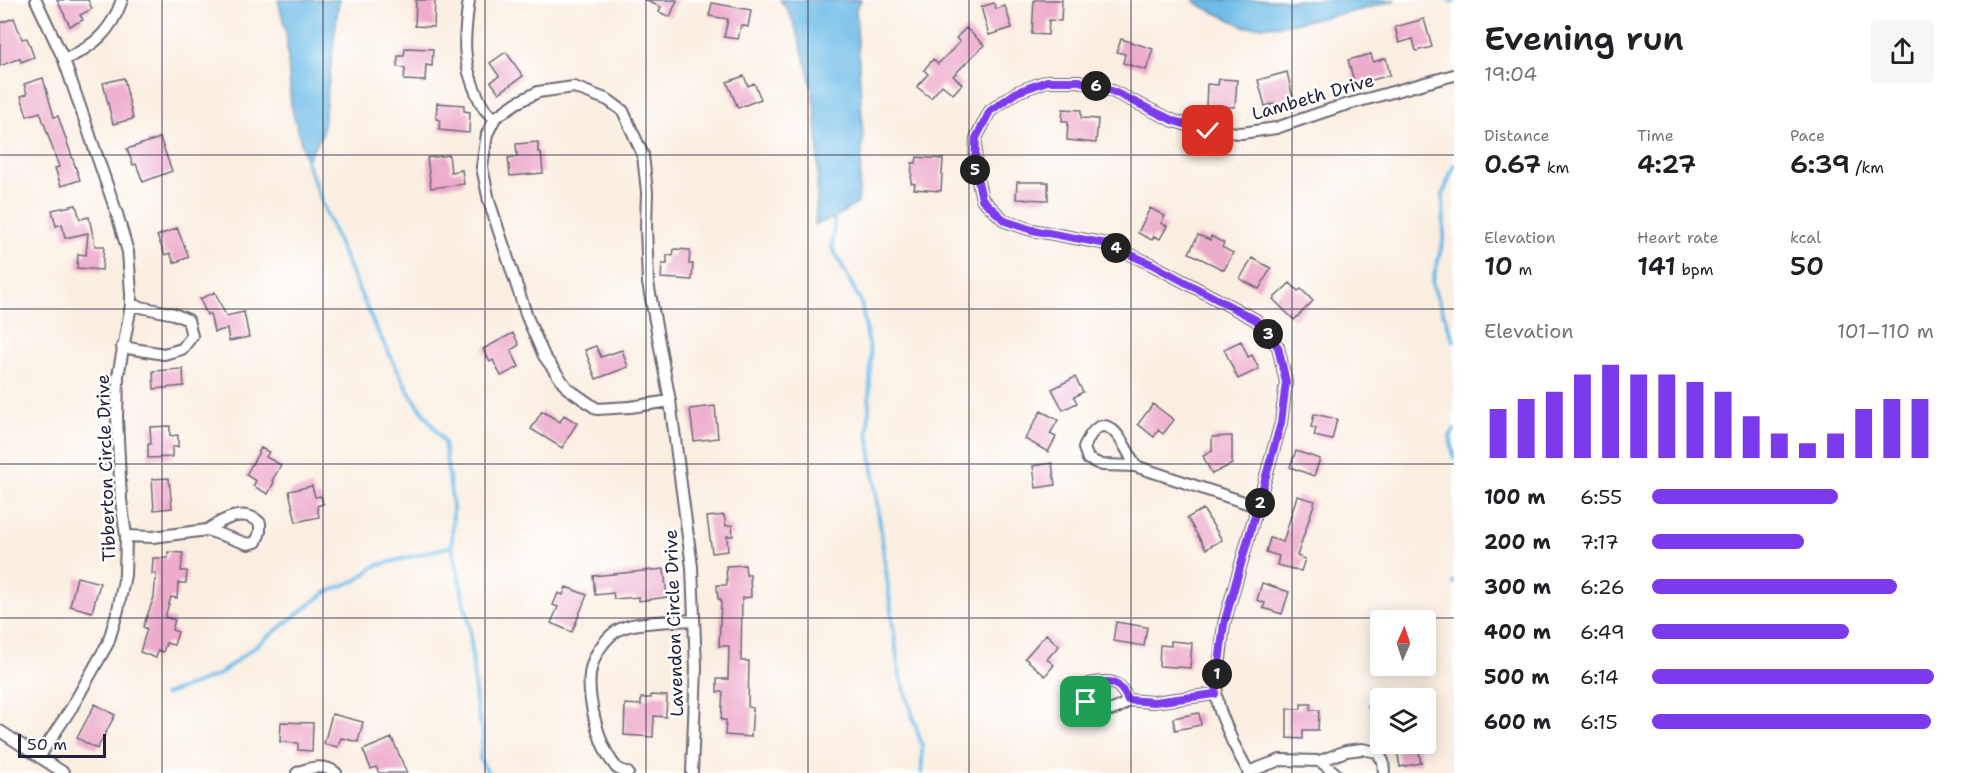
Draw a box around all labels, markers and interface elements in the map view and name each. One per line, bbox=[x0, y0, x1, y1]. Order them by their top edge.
text: Evening run bbox=[1484, 16, 1684, 61]
button: share bbox=[1871, 20, 1934, 83]
text: 19:04 bbox=[1484, 61, 1537, 87]
street label: Lambeth Drive bbox=[1249, 68, 1377, 126]
pin: 6 bbox=[1081, 71, 1111, 101]
text: 6 bbox=[1090, 75, 1102, 96]
pin bbox=[1182, 105, 1233, 156]
icon: check bbox=[1191, 114, 1224, 147]
text: Distance bbox=[1484, 125, 1550, 146]
text: Time bbox=[1637, 125, 1674, 146]
text: Pace bbox=[1790, 125, 1825, 146]
text: 0.67 bbox=[1484, 146, 1541, 181]
text: 4:27 bbox=[1637, 146, 1696, 181]
text: 6:39 bbox=[1790, 146, 1850, 181]
pin: 5 bbox=[960, 155, 990, 185]
text: km bbox=[1541, 157, 1569, 178]
text: /km bbox=[1850, 157, 1884, 178]
text: 5 bbox=[970, 159, 980, 180]
text: Elevation bbox=[1484, 227, 1556, 248]
text: Heart rate bbox=[1637, 227, 1719, 248]
text: kcal bbox=[1790, 227, 1821, 248]
pin: 4 bbox=[1101, 233, 1131, 263]
text: 4 bbox=[1110, 237, 1122, 258]
text: 10 bbox=[1484, 248, 1513, 283]
text: 141 bbox=[1637, 248, 1676, 283]
text: 50 bbox=[1790, 248, 1824, 283]
text: m bbox=[1513, 259, 1532, 280]
text: bpm bbox=[1676, 259, 1714, 280]
text: Elevation bbox=[1484, 318, 1574, 344]
text: 101–110 m bbox=[1837, 318, 1934, 344]
pin: 3 bbox=[1253, 319, 1283, 349]
text: 3 bbox=[1262, 323, 1274, 344]
street label: Tibberton Circle Drive bbox=[91, 374, 121, 562]
text: 100 m bbox=[1484, 484, 1546, 510]
text: 6:55 bbox=[1580, 484, 1622, 510]
pin: 2 bbox=[1245, 488, 1275, 518]
text: 2 bbox=[1254, 492, 1266, 513]
street label: Lavendon Circle Drive bbox=[659, 529, 689, 717]
text: 200 m bbox=[1484, 529, 1551, 555]
text: 7:17 bbox=[1580, 529, 1619, 555]
text: 300 m bbox=[1484, 574, 1551, 600]
text: 6:26 bbox=[1580, 574, 1625, 600]
north arrow bbox=[1370, 610, 1436, 676]
map controls bbox=[1370, 610, 1436, 754]
text: 400 m bbox=[1484, 619, 1551, 645]
text: 6:49 bbox=[1580, 619, 1625, 645]
pin: 1 bbox=[1202, 659, 1232, 689]
text: 1 bbox=[1213, 663, 1221, 684]
text: 500 m bbox=[1484, 664, 1550, 690]
text: 6:14 bbox=[1580, 664, 1619, 690]
pin bbox=[1060, 676, 1111, 727]
icon: arrive bbox=[1069, 685, 1102, 718]
button: layers bbox=[1370, 688, 1436, 754]
text: 600 m bbox=[1484, 709, 1551, 735]
text: 6:15 bbox=[1580, 709, 1618, 735]
scale bar bbox=[18, 731, 106, 758]
text: 50 m bbox=[27, 734, 67, 755]

